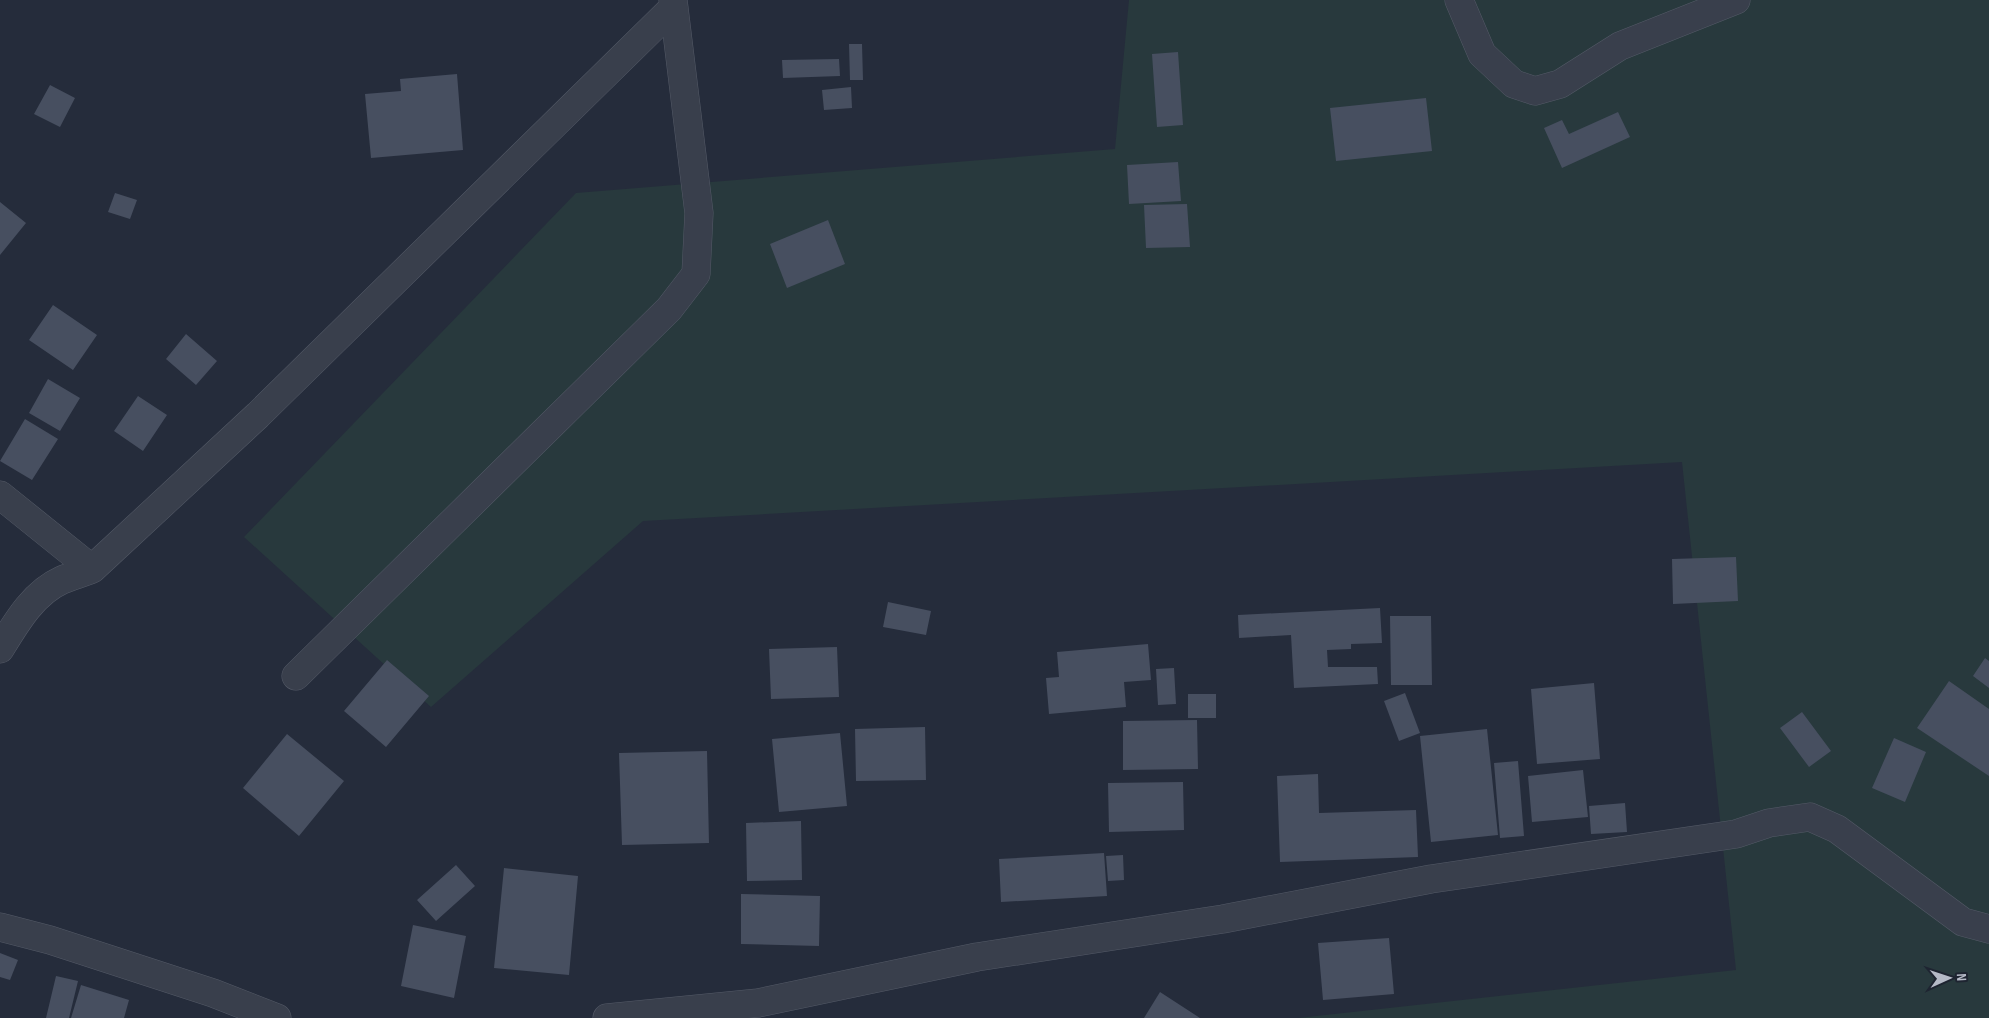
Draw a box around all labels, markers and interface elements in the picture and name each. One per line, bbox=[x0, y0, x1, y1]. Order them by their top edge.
north arrow bbox=[1924, 953, 1974, 1003]
text: N bbox=[1953, 973, 1970, 982]

